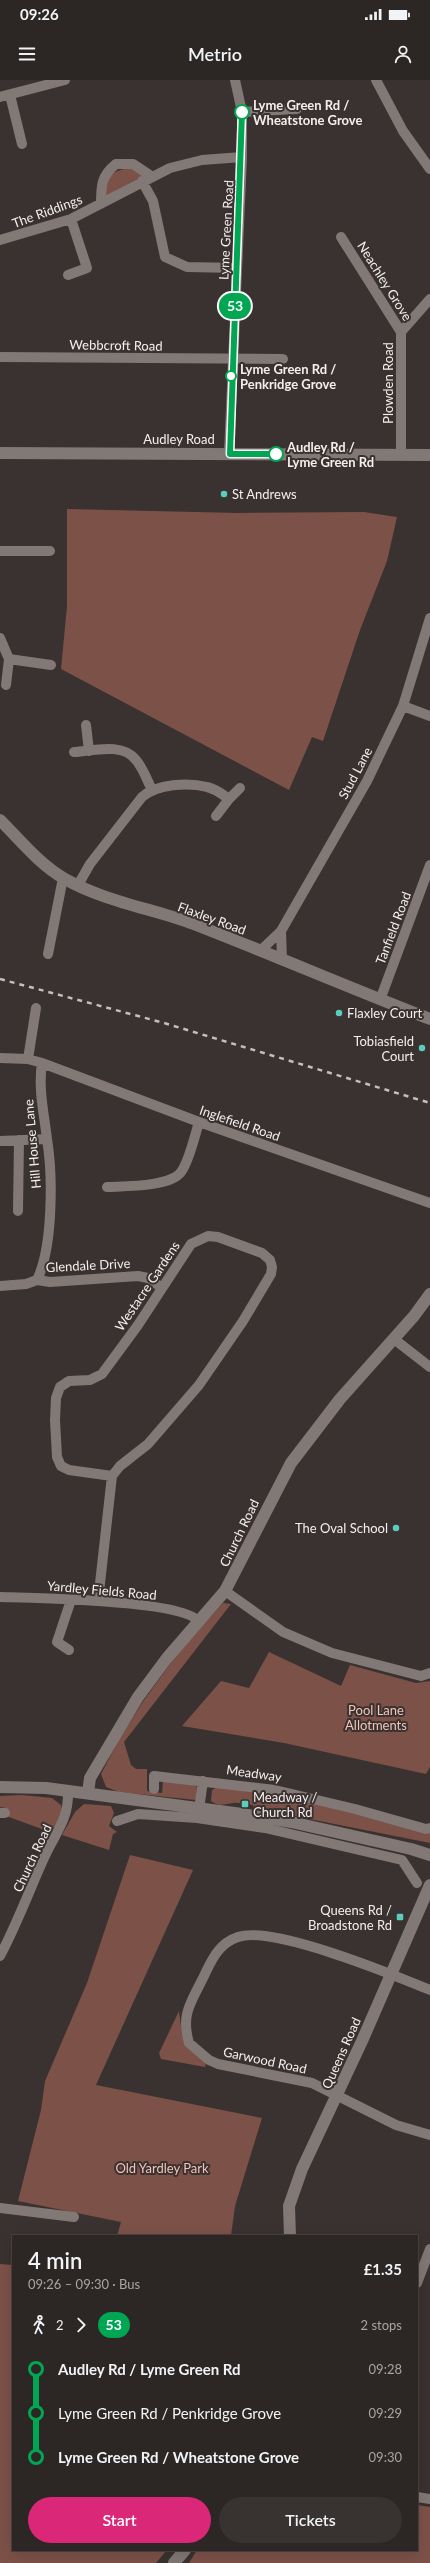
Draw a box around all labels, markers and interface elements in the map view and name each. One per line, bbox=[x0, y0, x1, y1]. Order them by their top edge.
text: 09:26 bbox=[20, 5, 59, 23]
icon: menu bbox=[16, 43, 38, 65]
text: Metrio bbox=[188, 43, 242, 65]
icon: person bbox=[392, 43, 414, 65]
place label: Lyme Green Rd / Wheatstone Grove bbox=[253, 97, 362, 128]
marker: Lyme Green Rd / Wheatstone Grove bbox=[234, 104, 250, 120]
street label: Lyme Green Road bbox=[215, 180, 237, 280]
street label: The Riddings bbox=[10, 191, 85, 231]
street label: Neachley Grove bbox=[354, 238, 416, 324]
line badge: 53 bbox=[217, 293, 253, 319]
text: 53 bbox=[227, 297, 243, 314]
street label: Webbcroft Road bbox=[69, 336, 163, 354]
street label: Plowden Road bbox=[380, 342, 396, 424]
place label: Lyme Green Rd / Penkridge Grove bbox=[240, 361, 336, 392]
marker: Lyme Green Rd / Penkridge Grove bbox=[225, 370, 237, 382]
street label: Audley Road bbox=[143, 431, 215, 447]
place label: Audley Rd / Lyme Green Rd bbox=[286, 439, 374, 470]
marker: Audley Rd / Lyme Green Rd bbox=[268, 446, 284, 462]
place label: St Andrews bbox=[232, 486, 297, 502]
marker: St Andrews bbox=[219, 489, 229, 499]
street label: Stud Lane bbox=[335, 744, 375, 802]
street label: Tanfield Road bbox=[372, 889, 414, 967]
street label: Flaxley Road bbox=[176, 898, 248, 938]
place label: Flaxley Court bbox=[347, 1005, 423, 1021]
marker: Flaxley Court bbox=[334, 1008, 344, 1018]
place label: Tobiasfield Court bbox=[353, 1033, 414, 1064]
marker: Tobiasfield Court bbox=[417, 1043, 427, 1053]
street label: Hill House Lane bbox=[20, 1098, 44, 1189]
street label: Inglefield Road bbox=[198, 1102, 282, 1144]
street label: Westacre Gardens bbox=[111, 1238, 183, 1334]
street label: Glendale Drive bbox=[45, 1255, 131, 1275]
street label: Church Road bbox=[216, 1497, 262, 1569]
place label: The Oval School bbox=[295, 1520, 388, 1536]
marker: The Oval School bbox=[391, 1523, 401, 1533]
street label: Yardley Fields Road bbox=[47, 1577, 157, 1603]
park label: Pool Lane Allotments bbox=[345, 1702, 407, 1733]
street label: Meadway bbox=[225, 1761, 283, 1785]
place label: Meadway / Church Rd bbox=[253, 1789, 318, 1820]
marker: Meadway / Church Rd bbox=[240, 1799, 250, 1809]
street label: Church Road bbox=[9, 1821, 55, 1895]
place label: Queens Rd / Broadstone Rd bbox=[308, 1902, 392, 1933]
marker: Queens Rd / Broadstone Rd bbox=[395, 1912, 405, 1922]
street label: Queens Road bbox=[318, 2015, 364, 2091]
street label: Garwood Road bbox=[222, 2043, 308, 2077]
park label: Old Yardley Park bbox=[115, 2160, 209, 2176]
text: 4 min bbox=[28, 2247, 82, 2274]
text: £1.35 bbox=[364, 2260, 402, 2278]
text: 09:26 – 09:30 · Bus bbox=[28, 2276, 140, 2292]
icon: walk bbox=[28, 2314, 50, 2336]
icon: forward bbox=[70, 2314, 92, 2336]
text: 53 bbox=[106, 2316, 122, 2333]
text: 2 bbox=[56, 2317, 64, 2333]
text: 2 stops bbox=[361, 2317, 402, 2333]
text: Audley Rd / Lyme Green Rd bbox=[58, 2360, 241, 2378]
text: 09:28 bbox=[369, 2361, 402, 2377]
text: Lyme Green Rd / Penkridge Grove bbox=[58, 2404, 281, 2422]
text: 09:29 bbox=[369, 2405, 402, 2421]
text: Lyme Green Rd / Wheatstone Grove bbox=[58, 2448, 299, 2466]
text: 09:30 bbox=[369, 2449, 402, 2465]
button: Start bbox=[28, 2497, 211, 2543]
button: Tickets bbox=[219, 2497, 402, 2543]

